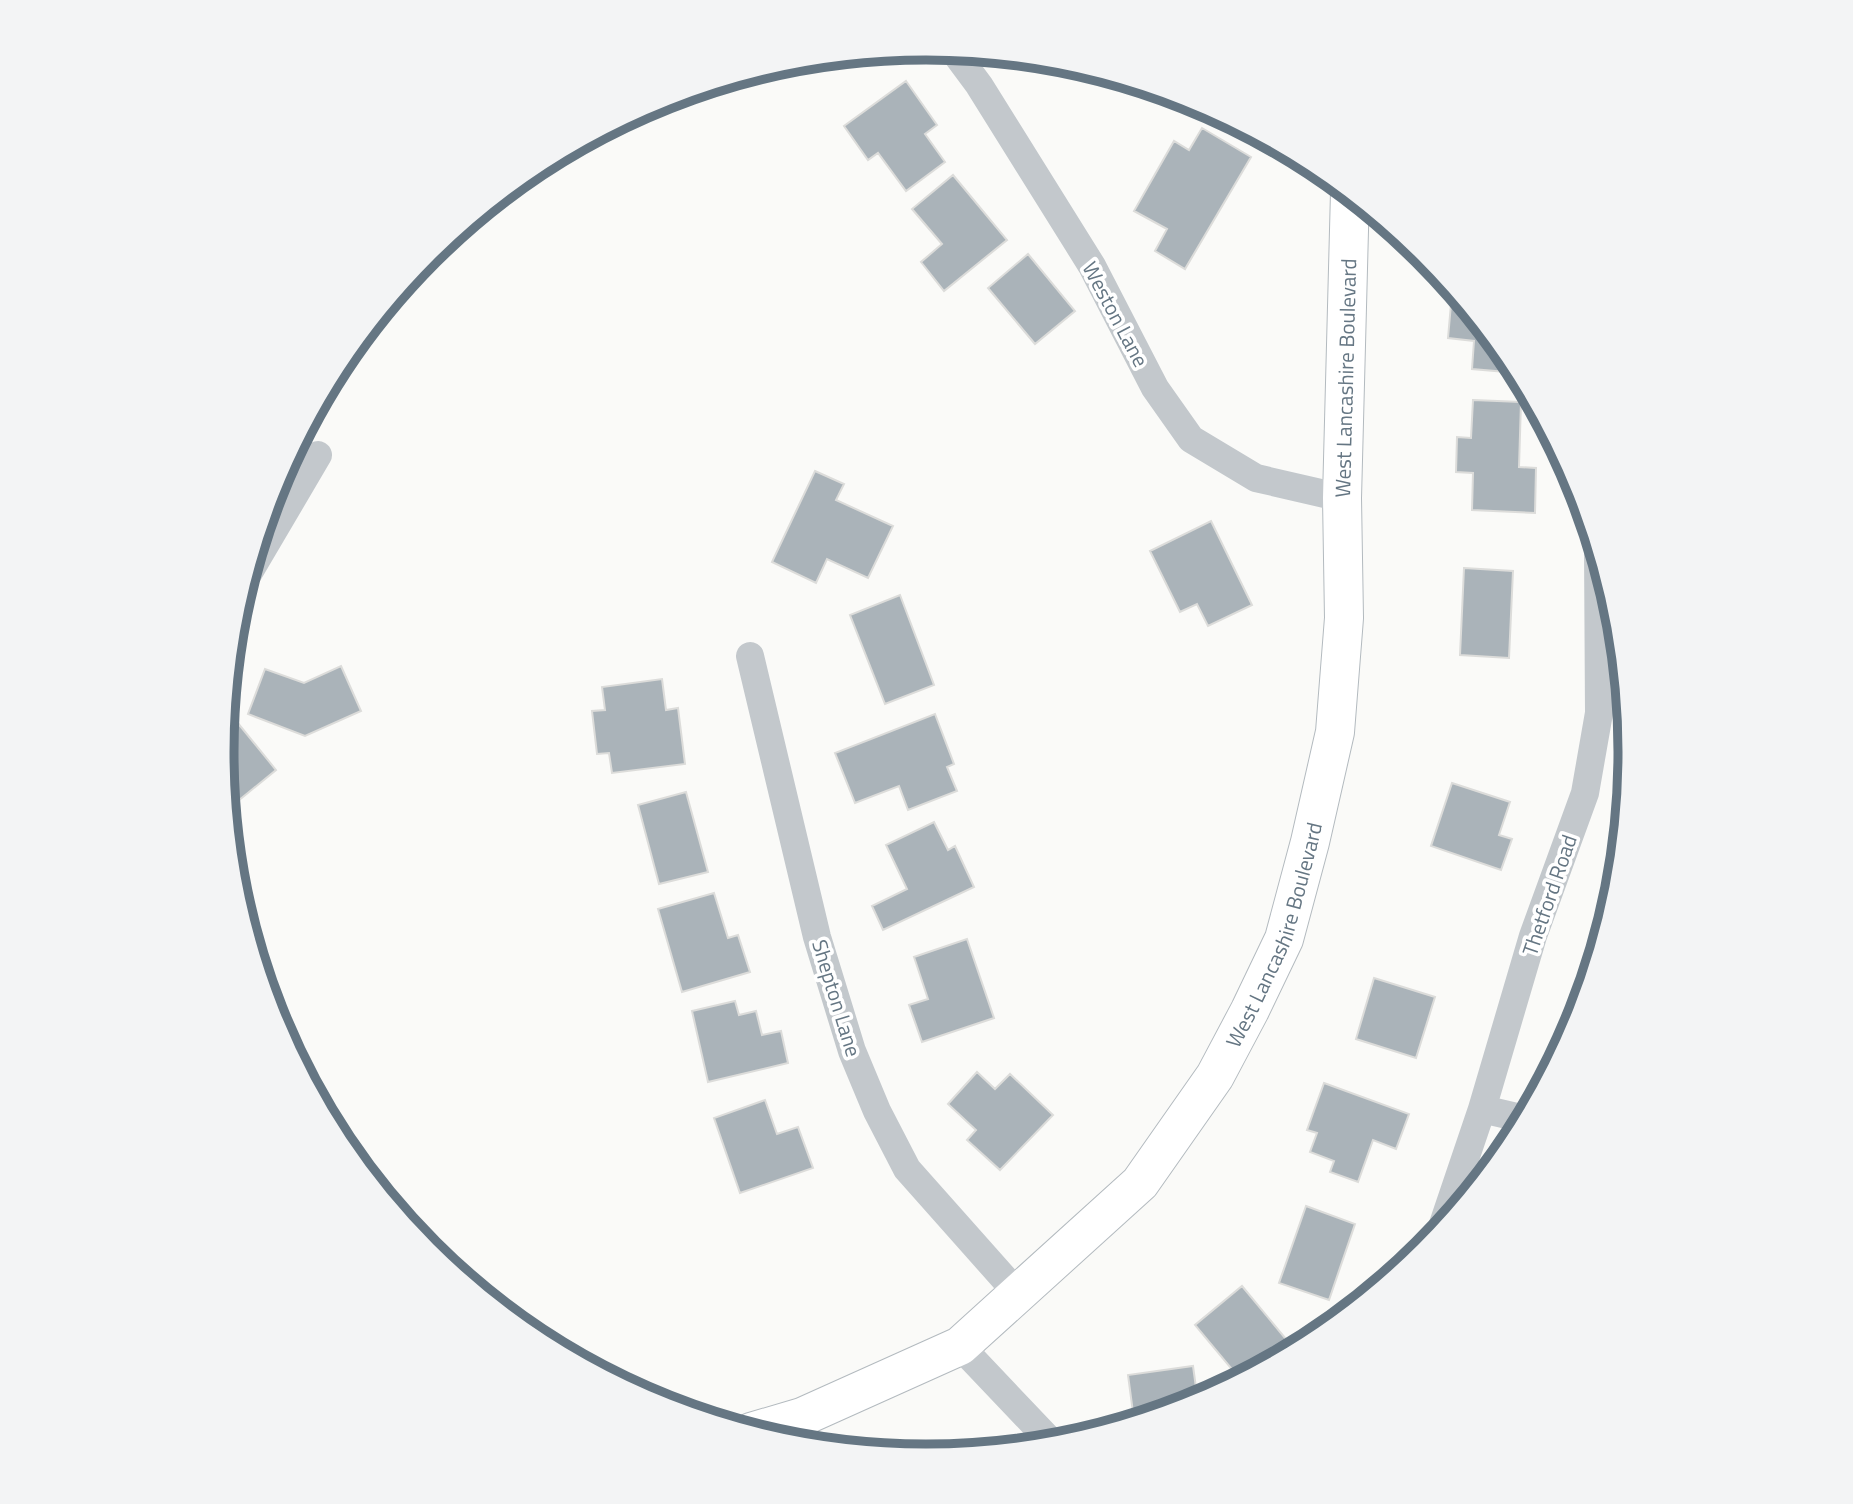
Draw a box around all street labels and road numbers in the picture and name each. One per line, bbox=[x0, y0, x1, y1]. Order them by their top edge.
street label: Weston Lane bbox=[1075, 256, 1157, 372]
street label: West Lancashire Boulevard bbox=[1326, 258, 1364, 498]
street label: West Lancashire Boulevard bbox=[1217, 819, 1330, 1053]
street label: Thetford Road bbox=[1513, 830, 1585, 960]
street label: Shepton Lane bbox=[804, 935, 870, 1061]

